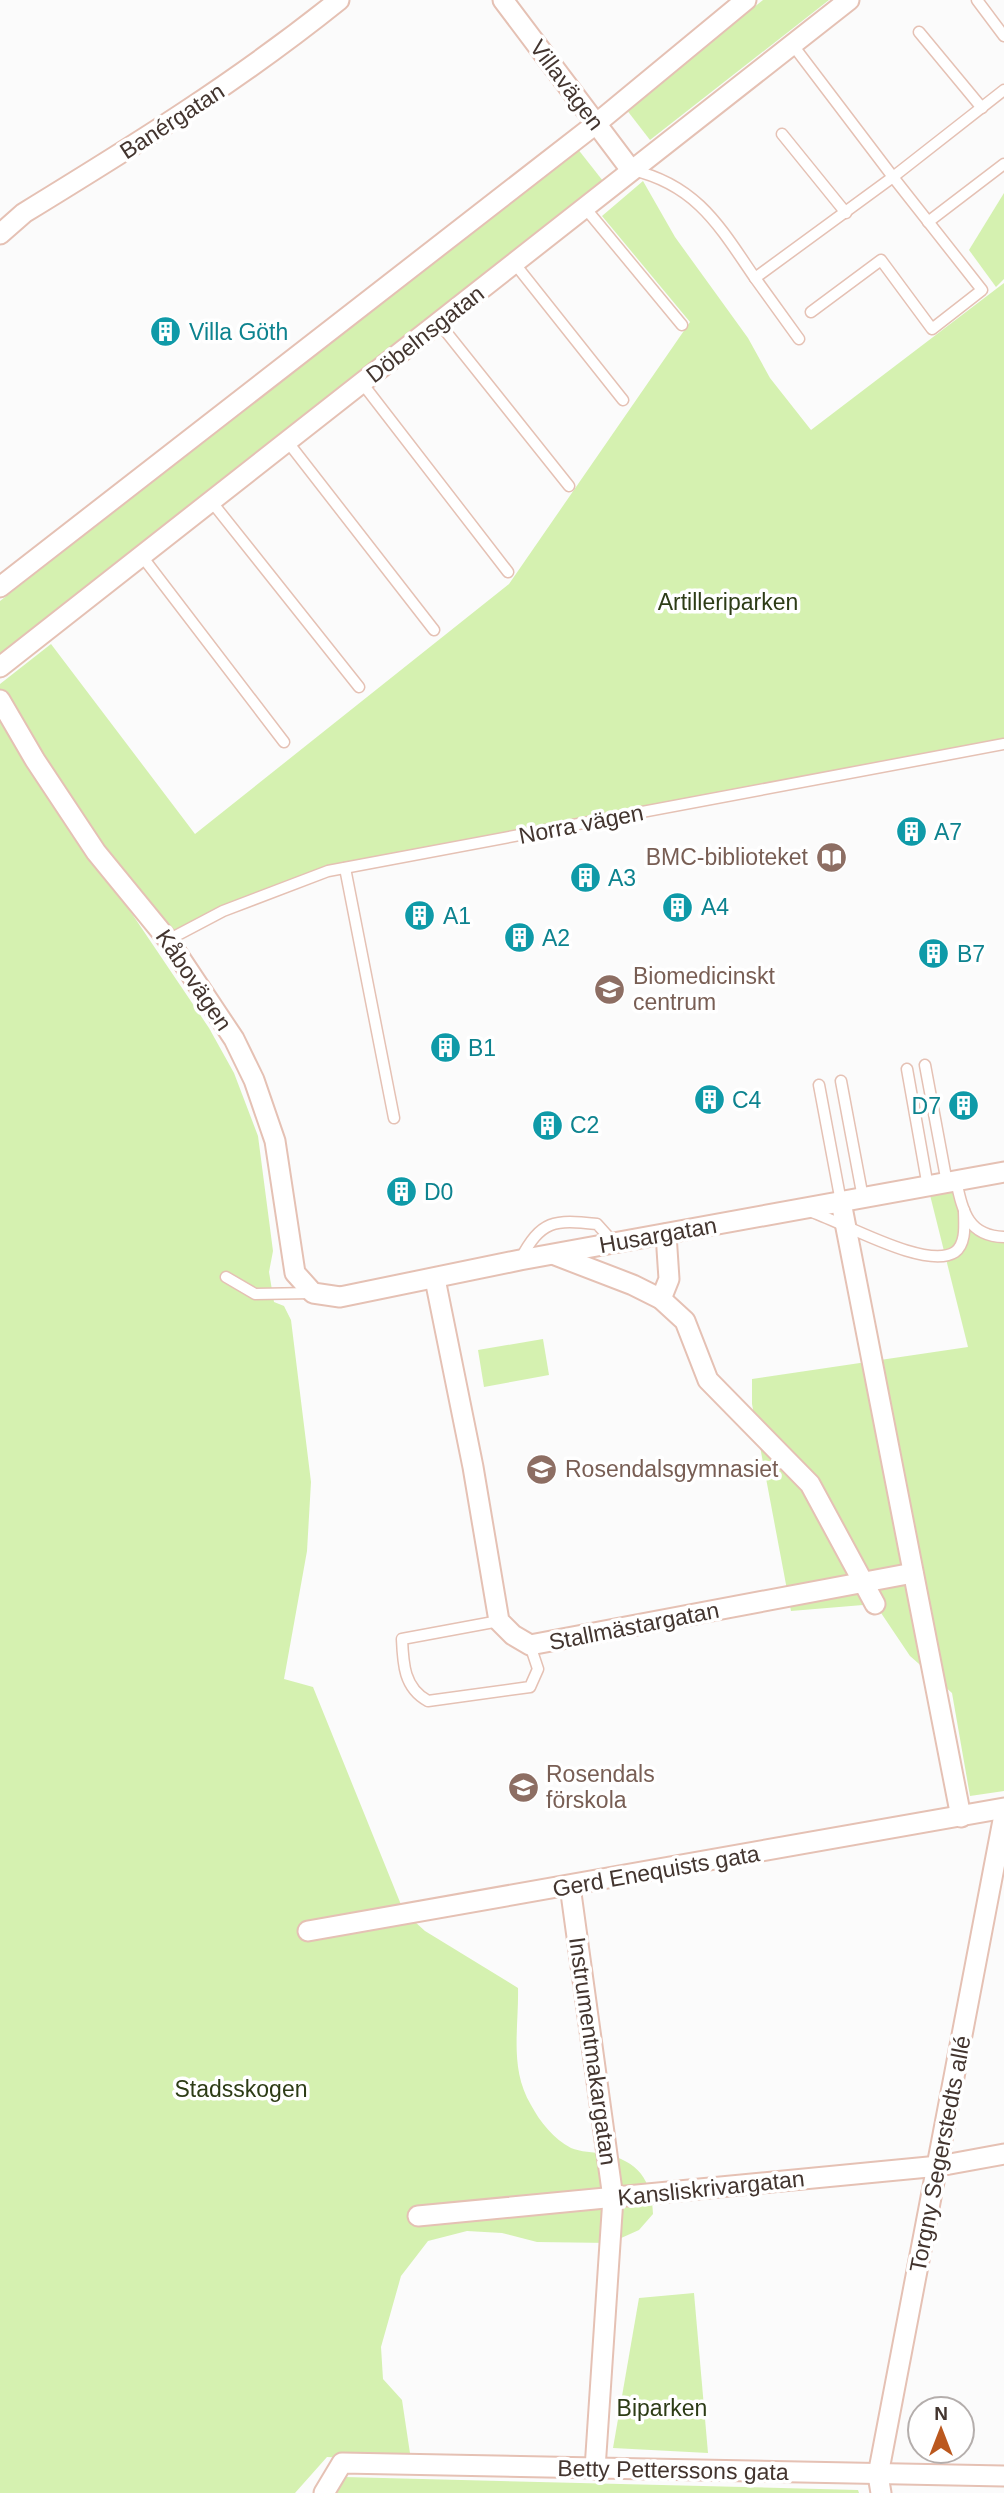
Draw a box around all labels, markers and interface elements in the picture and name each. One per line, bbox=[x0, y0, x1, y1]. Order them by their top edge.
street label: Villavägen bbox=[525, 35, 609, 135]
street label: Banérgatan bbox=[115, 78, 229, 164]
street label: Döbelnsgatan bbox=[361, 280, 489, 388]
building icon: Villa Göth bbox=[149, 315, 183, 349]
place label: Villa Göth bbox=[189, 319, 288, 345]
park label: Artilleriparken bbox=[658, 589, 798, 615]
street label: Norra vägen bbox=[516, 799, 646, 849]
building icon: A7 bbox=[894, 815, 928, 849]
place label: A7 bbox=[934, 819, 962, 845]
library icon: BMC-biblioteket bbox=[814, 840, 848, 874]
place label: BMC-biblioteket bbox=[646, 844, 809, 870]
building icon: A3 bbox=[568, 861, 602, 895]
place label: A3 bbox=[608, 865, 636, 891]
building icon: A4 bbox=[661, 890, 695, 924]
place label: A4 bbox=[701, 894, 729, 920]
building icon: A1 bbox=[403, 899, 437, 933]
place label: A1 bbox=[443, 903, 471, 929]
building icon: A2 bbox=[502, 921, 536, 955]
street label: Kåbovägen bbox=[151, 924, 237, 1036]
place label: A2 bbox=[542, 925, 570, 951]
building icon: B7 bbox=[917, 937, 951, 971]
place label: B7 bbox=[957, 941, 985, 967]
place label: Biomedicinskt centrum bbox=[633, 963, 775, 1015]
school or university icon: Biomedicinskt centrum bbox=[593, 972, 627, 1006]
building icon: B1 bbox=[428, 1031, 462, 1065]
place label: B1 bbox=[468, 1035, 496, 1061]
building icon: C4 bbox=[692, 1083, 726, 1117]
place label: C4 bbox=[732, 1087, 762, 1113]
building icon: D7 bbox=[947, 1089, 981, 1123]
place label: D7 bbox=[912, 1093, 941, 1119]
building icon: C2 bbox=[530, 1108, 564, 1142]
place label: C2 bbox=[570, 1112, 599, 1138]
building icon: D0 bbox=[384, 1175, 418, 1209]
place label: D0 bbox=[424, 1179, 453, 1205]
street label: Husargatan bbox=[597, 1212, 719, 1258]
school or university icon: Rosendalsgymnasiet bbox=[525, 1452, 559, 1486]
place label: Rosendalsgymnasiet bbox=[565, 1456, 779, 1482]
street label: Stallmästargatan bbox=[547, 1597, 721, 1655]
place label: Rosendals förskola bbox=[546, 1761, 655, 1813]
school or university icon: Rosendals förskola bbox=[506, 1770, 540, 1804]
street label: Gerd Enequists gata bbox=[550, 1840, 762, 1902]
street label: Instrumentmakargatan bbox=[564, 1935, 622, 2167]
street label: Torgny Segerstedts allé bbox=[904, 2034, 976, 2274]
park label: Stadsskogen bbox=[175, 2076, 307, 2102]
street label: Kansliskrivargatan bbox=[616, 2165, 806, 2211]
park label: Biparken bbox=[617, 2395, 707, 2421]
north arrow bbox=[906, 2395, 976, 2465]
text: N bbox=[934, 2403, 948, 2424]
street label: Betty Petterssons gata bbox=[557, 2455, 789, 2485]

